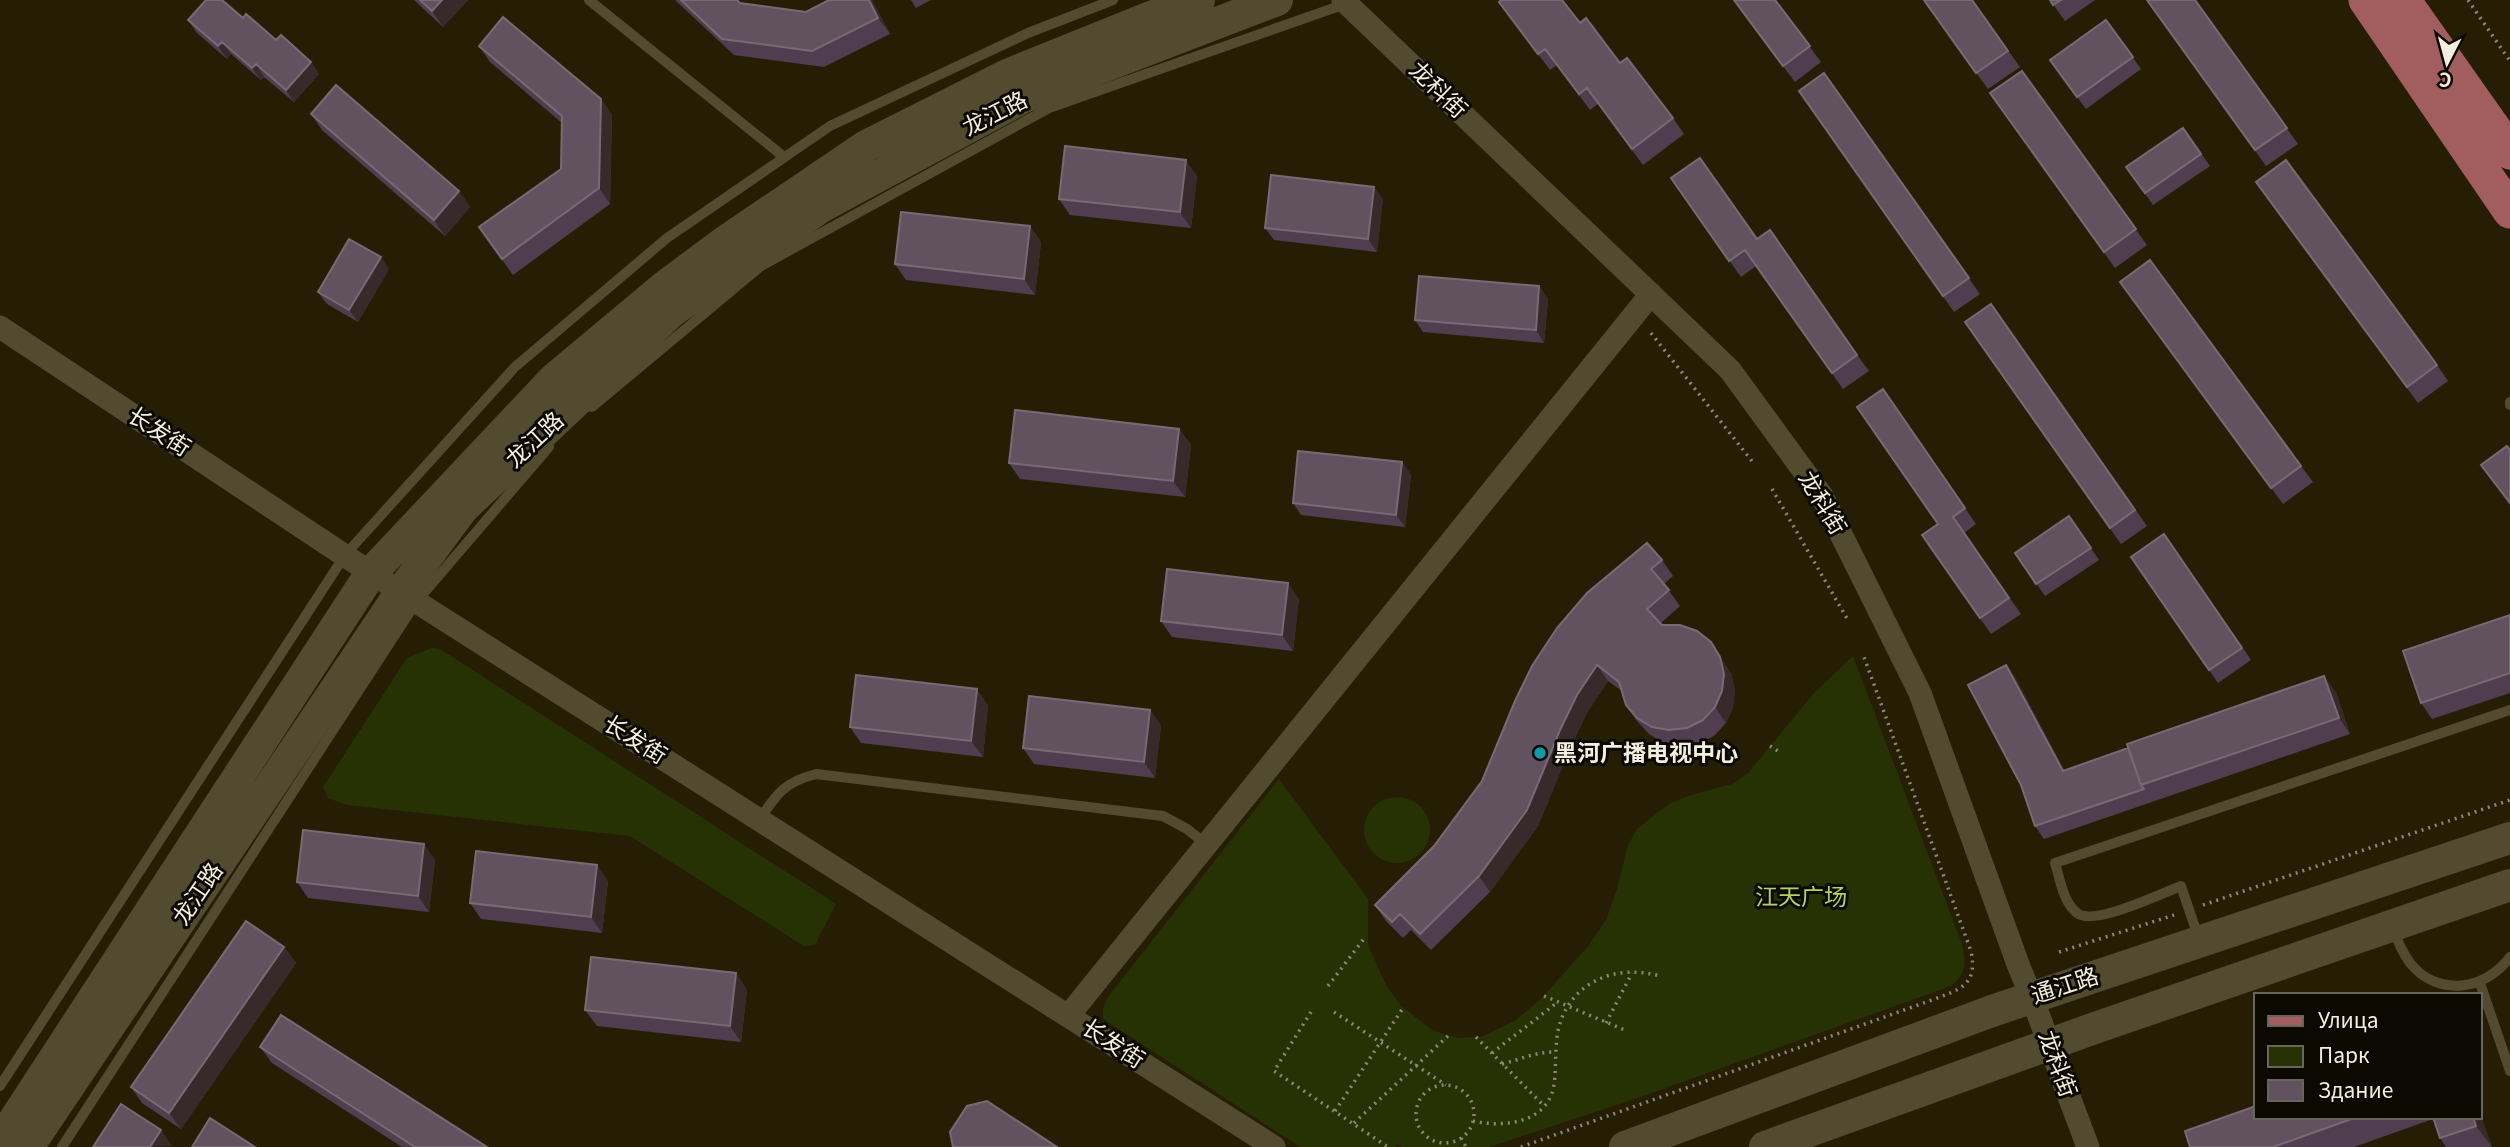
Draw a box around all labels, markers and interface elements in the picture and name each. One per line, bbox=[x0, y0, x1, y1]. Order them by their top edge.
north arrow bbox=[2412, 28, 2482, 98]
street label: 龙科街 bbox=[1404, 56, 1472, 124]
text: С bbox=[2438, 67, 2453, 91]
street label: 龙江路 bbox=[958, 86, 1032, 142]
street label: 长发街 bbox=[123, 402, 195, 462]
street label: 龙江路 bbox=[501, 407, 569, 473]
street label: 龙科街 bbox=[1793, 466, 1851, 540]
street label: 长发街 bbox=[599, 710, 671, 770]
place label: 黑河广播电视中心 bbox=[1554, 740, 1738, 767]
marker: 黑河广播电视中心 bbox=[1532, 745, 1548, 761]
street label: 龙江路 bbox=[168, 858, 228, 930]
park label: 江天广场 bbox=[1755, 884, 1847, 911]
street label: 通江路 bbox=[2028, 962, 2102, 1010]
legend bbox=[2254, 993, 2482, 1119]
text: Улица bbox=[2318, 1008, 2379, 1033]
street label: 长发街 bbox=[1077, 1014, 1149, 1074]
street label: 龙科街 bbox=[2033, 1027, 2081, 1101]
text: Парк bbox=[2318, 1043, 2370, 1068]
text: Здание bbox=[2318, 1078, 2393, 1103]

